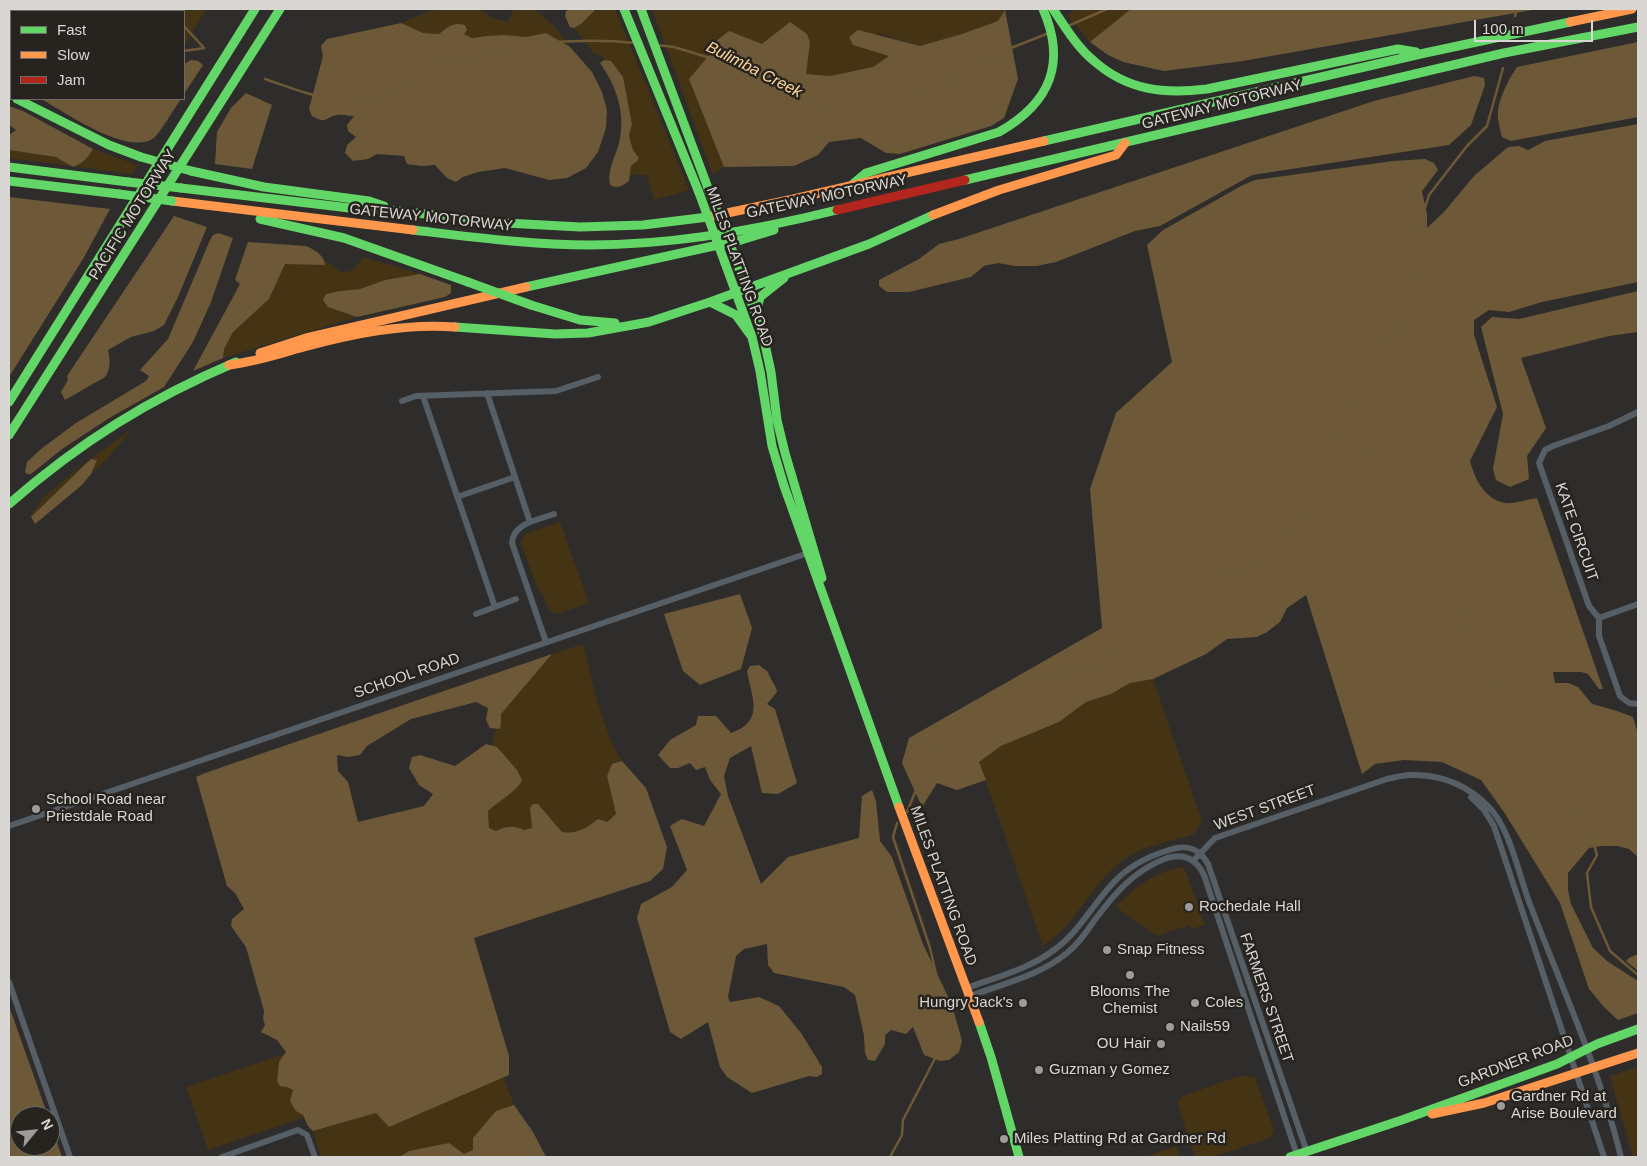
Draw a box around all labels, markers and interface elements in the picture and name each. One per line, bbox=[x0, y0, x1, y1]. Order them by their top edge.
legend bbox=[10, 10, 185, 100]
scale bar bbox=[1477, 10, 1596, 42]
text: 100 m bbox=[1482, 20, 1524, 37]
text: Fast bbox=[57, 21, 86, 38]
water label: Bulimba Creek bbox=[703, 38, 805, 102]
text: Slow bbox=[57, 46, 90, 63]
text: Jam bbox=[57, 71, 85, 88]
street label: GATEWAY MOTORWAY bbox=[1140, 76, 1304, 134]
street label: PACIFIC MOTORWAY bbox=[86, 147, 180, 283]
street label: GATEWAY MOTORWAY bbox=[745, 171, 909, 223]
street label: MILES PLATTING ROAD bbox=[702, 185, 776, 349]
street label: GATEWAY MOTORWAY bbox=[348, 200, 514, 236]
street label: KATE CIRCUIT bbox=[1551, 480, 1601, 584]
street label: SCHOOL ROAD bbox=[352, 649, 462, 703]
street label: WEST STREET bbox=[1212, 781, 1318, 835]
place label: School Road near Priestdale Road bbox=[46, 791, 166, 826]
marker: School Road near Priestdale Road bbox=[30, 803, 42, 815]
street label: MILES PLATTING ROAD bbox=[906, 804, 980, 968]
place label: Rochedale Hall bbox=[1199, 898, 1301, 916]
marker: Rochedale Hall bbox=[1183, 901, 1195, 913]
street label: FARMERS STREET bbox=[1235, 931, 1297, 1065]
place label: Snap Fitness bbox=[1117, 941, 1205, 959]
marker: Snap Fitness bbox=[1101, 944, 1113, 956]
marker: Blooms The Chemist bbox=[1124, 969, 1136, 981]
place label: Blooms The Chemist bbox=[1090, 983, 1170, 1018]
place label: Hungry Jack's bbox=[919, 994, 1013, 1012]
place label: Coles bbox=[1205, 994, 1243, 1012]
marker: Hungry Jack's bbox=[1017, 997, 1029, 1009]
marker: Coles bbox=[1189, 997, 1201, 1009]
place label: Nails59 bbox=[1180, 1018, 1230, 1036]
marker: Nails59 bbox=[1164, 1021, 1176, 1033]
street label: GARDNER ROAD bbox=[1456, 1032, 1576, 1092]
place label: OU Hair bbox=[1097, 1035, 1151, 1053]
marker: OU Hair bbox=[1155, 1038, 1167, 1050]
place label: Guzman y Gomez bbox=[1049, 1061, 1170, 1079]
marker: Guzman y Gomez bbox=[1033, 1064, 1045, 1076]
place label: Gardner Rd at Arise Boulevard bbox=[1511, 1088, 1617, 1123]
marker: Gardner Rd at Arise Boulevard bbox=[1495, 1100, 1507, 1112]
north arrow bbox=[10, 1106, 60, 1156]
text: N bbox=[38, 1116, 57, 1133]
place label: Miles Platting Rd at Gardner Rd bbox=[1014, 1130, 1226, 1148]
marker: Miles Platting Rd at Gardner Rd bbox=[998, 1133, 1010, 1145]

